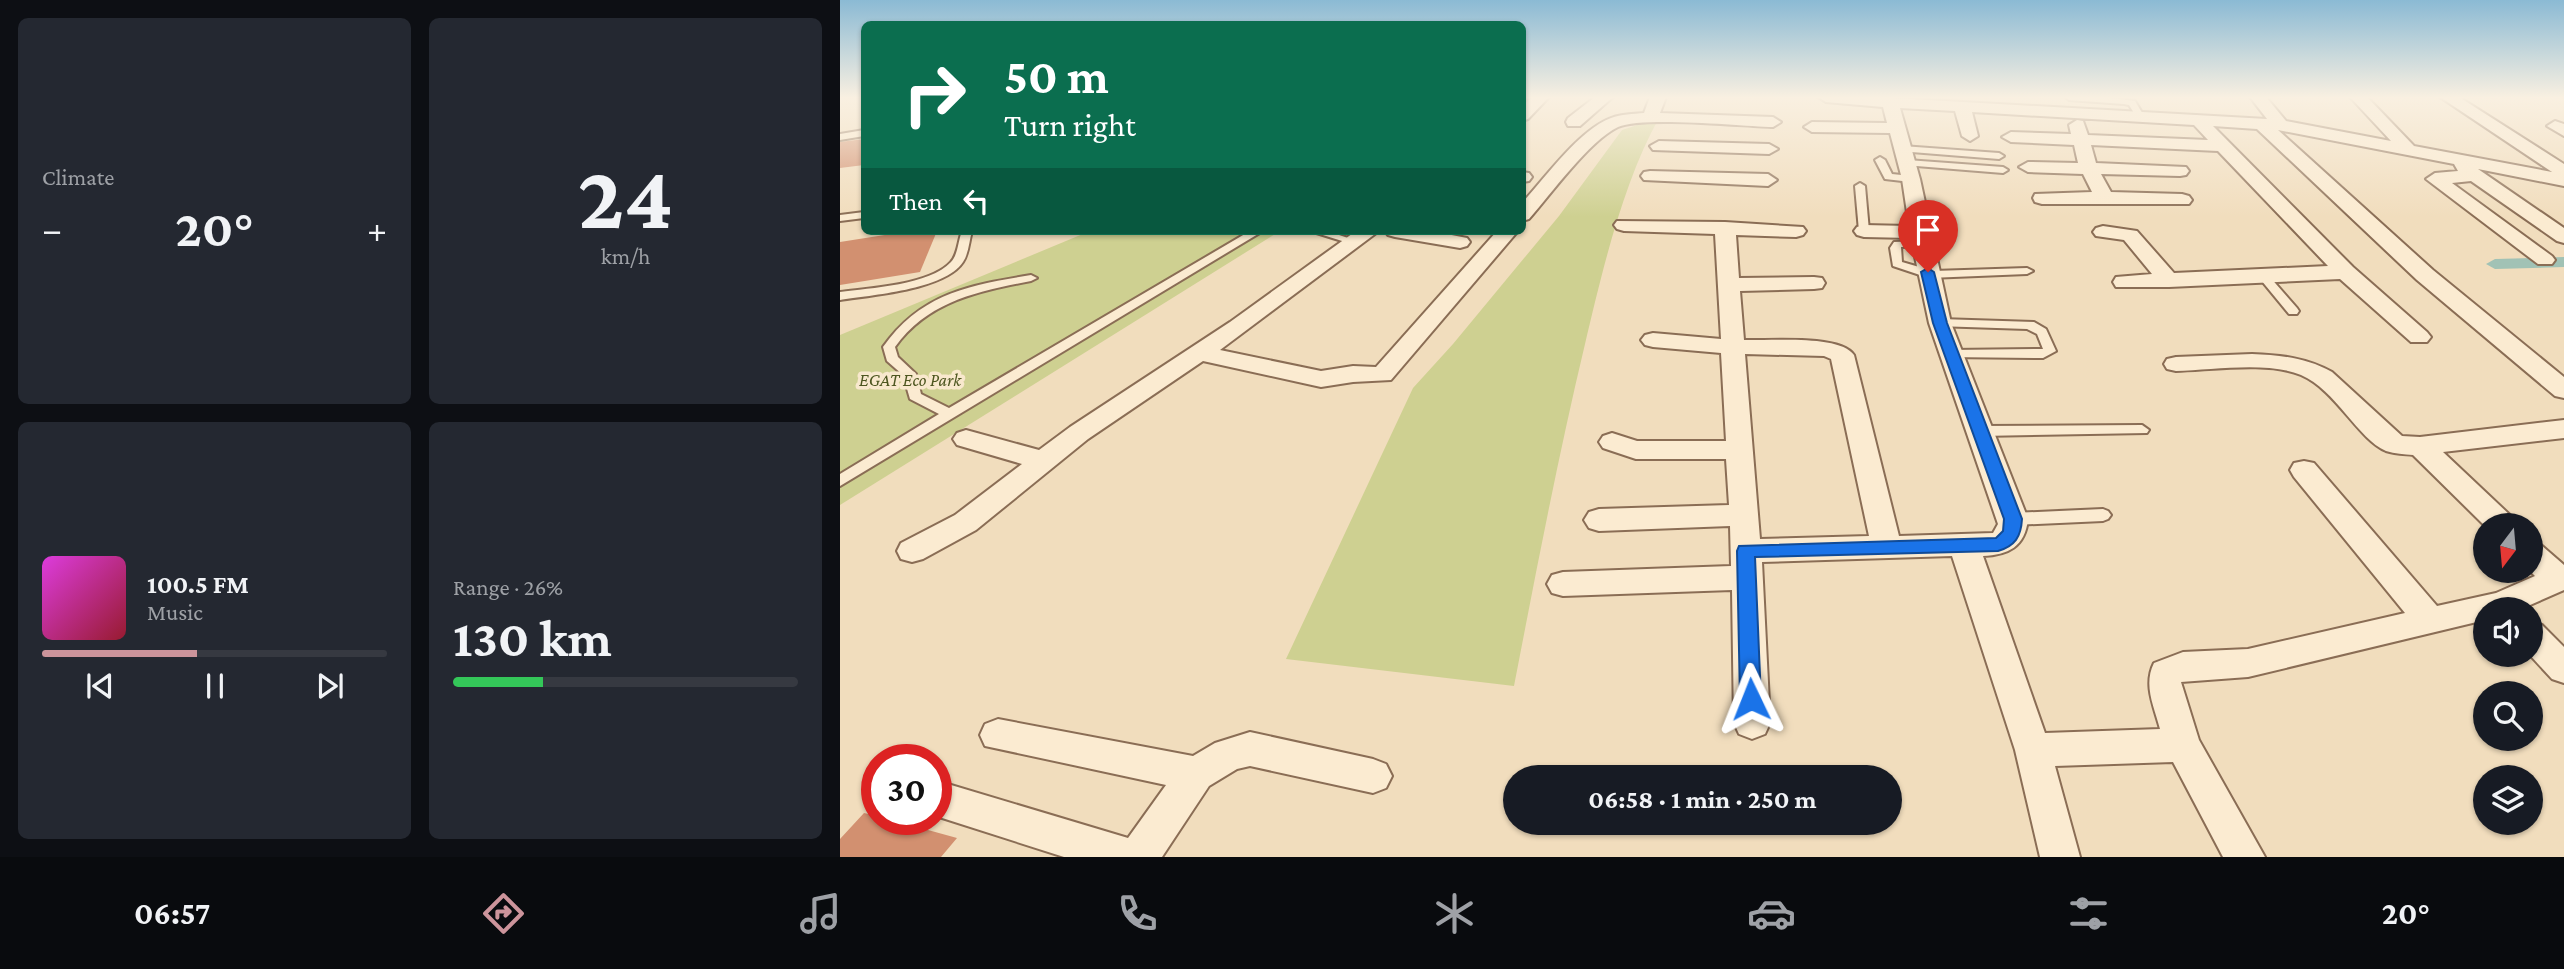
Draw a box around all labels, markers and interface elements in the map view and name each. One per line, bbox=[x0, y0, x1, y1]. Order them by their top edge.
icon: right bbox=[889, 49, 980, 140]
text: 50 m bbox=[1004, 49, 1109, 104]
text: Turn right bbox=[1004, 107, 1136, 143]
text: 24 bbox=[578, 146, 673, 248]
text: Climate bbox=[42, 164, 114, 190]
icon: left bbox=[957, 182, 995, 220]
text: Then bbox=[889, 187, 943, 216]
text: 20° bbox=[175, 199, 254, 257]
pin bbox=[1898, 200, 1958, 272]
text: − bbox=[42, 208, 62, 250]
text: + bbox=[367, 208, 387, 250]
icon: arrive bbox=[1909, 211, 1947, 249]
text: km/h bbox=[601, 243, 650, 269]
park label: EGAT Eco Park bbox=[859, 370, 962, 390]
north arrow bbox=[2473, 513, 2543, 583]
map controls bbox=[2473, 513, 2543, 835]
text: 100.5 FM bbox=[147, 570, 249, 599]
text: Range · 26% bbox=[453, 574, 563, 600]
button: sound bbox=[2473, 597, 2543, 667]
text: Music bbox=[147, 599, 203, 625]
text: 130 km bbox=[453, 609, 612, 667]
position arrow bbox=[1714, 662, 1788, 736]
icon: previous bbox=[81, 667, 119, 705]
icon: pause bbox=[196, 667, 234, 705]
icon: next bbox=[311, 667, 349, 705]
button: search bbox=[2473, 681, 2543, 751]
speed limit sign: 30 bbox=[861, 744, 952, 835]
button: layers bbox=[2473, 765, 2543, 835]
text: 06:58 · 1 min · 250 m bbox=[1588, 785, 1817, 814]
icon: directions bbox=[479, 889, 528, 938]
icon: music bbox=[796, 889, 845, 938]
icon: phone bbox=[1113, 889, 1162, 938]
icon: climate bbox=[1430, 889, 1479, 938]
icon: car bbox=[1747, 889, 1796, 938]
icon: filters bbox=[2064, 889, 2113, 938]
text: 06:57 bbox=[134, 895, 210, 931]
text: 20° bbox=[2382, 895, 2430, 931]

